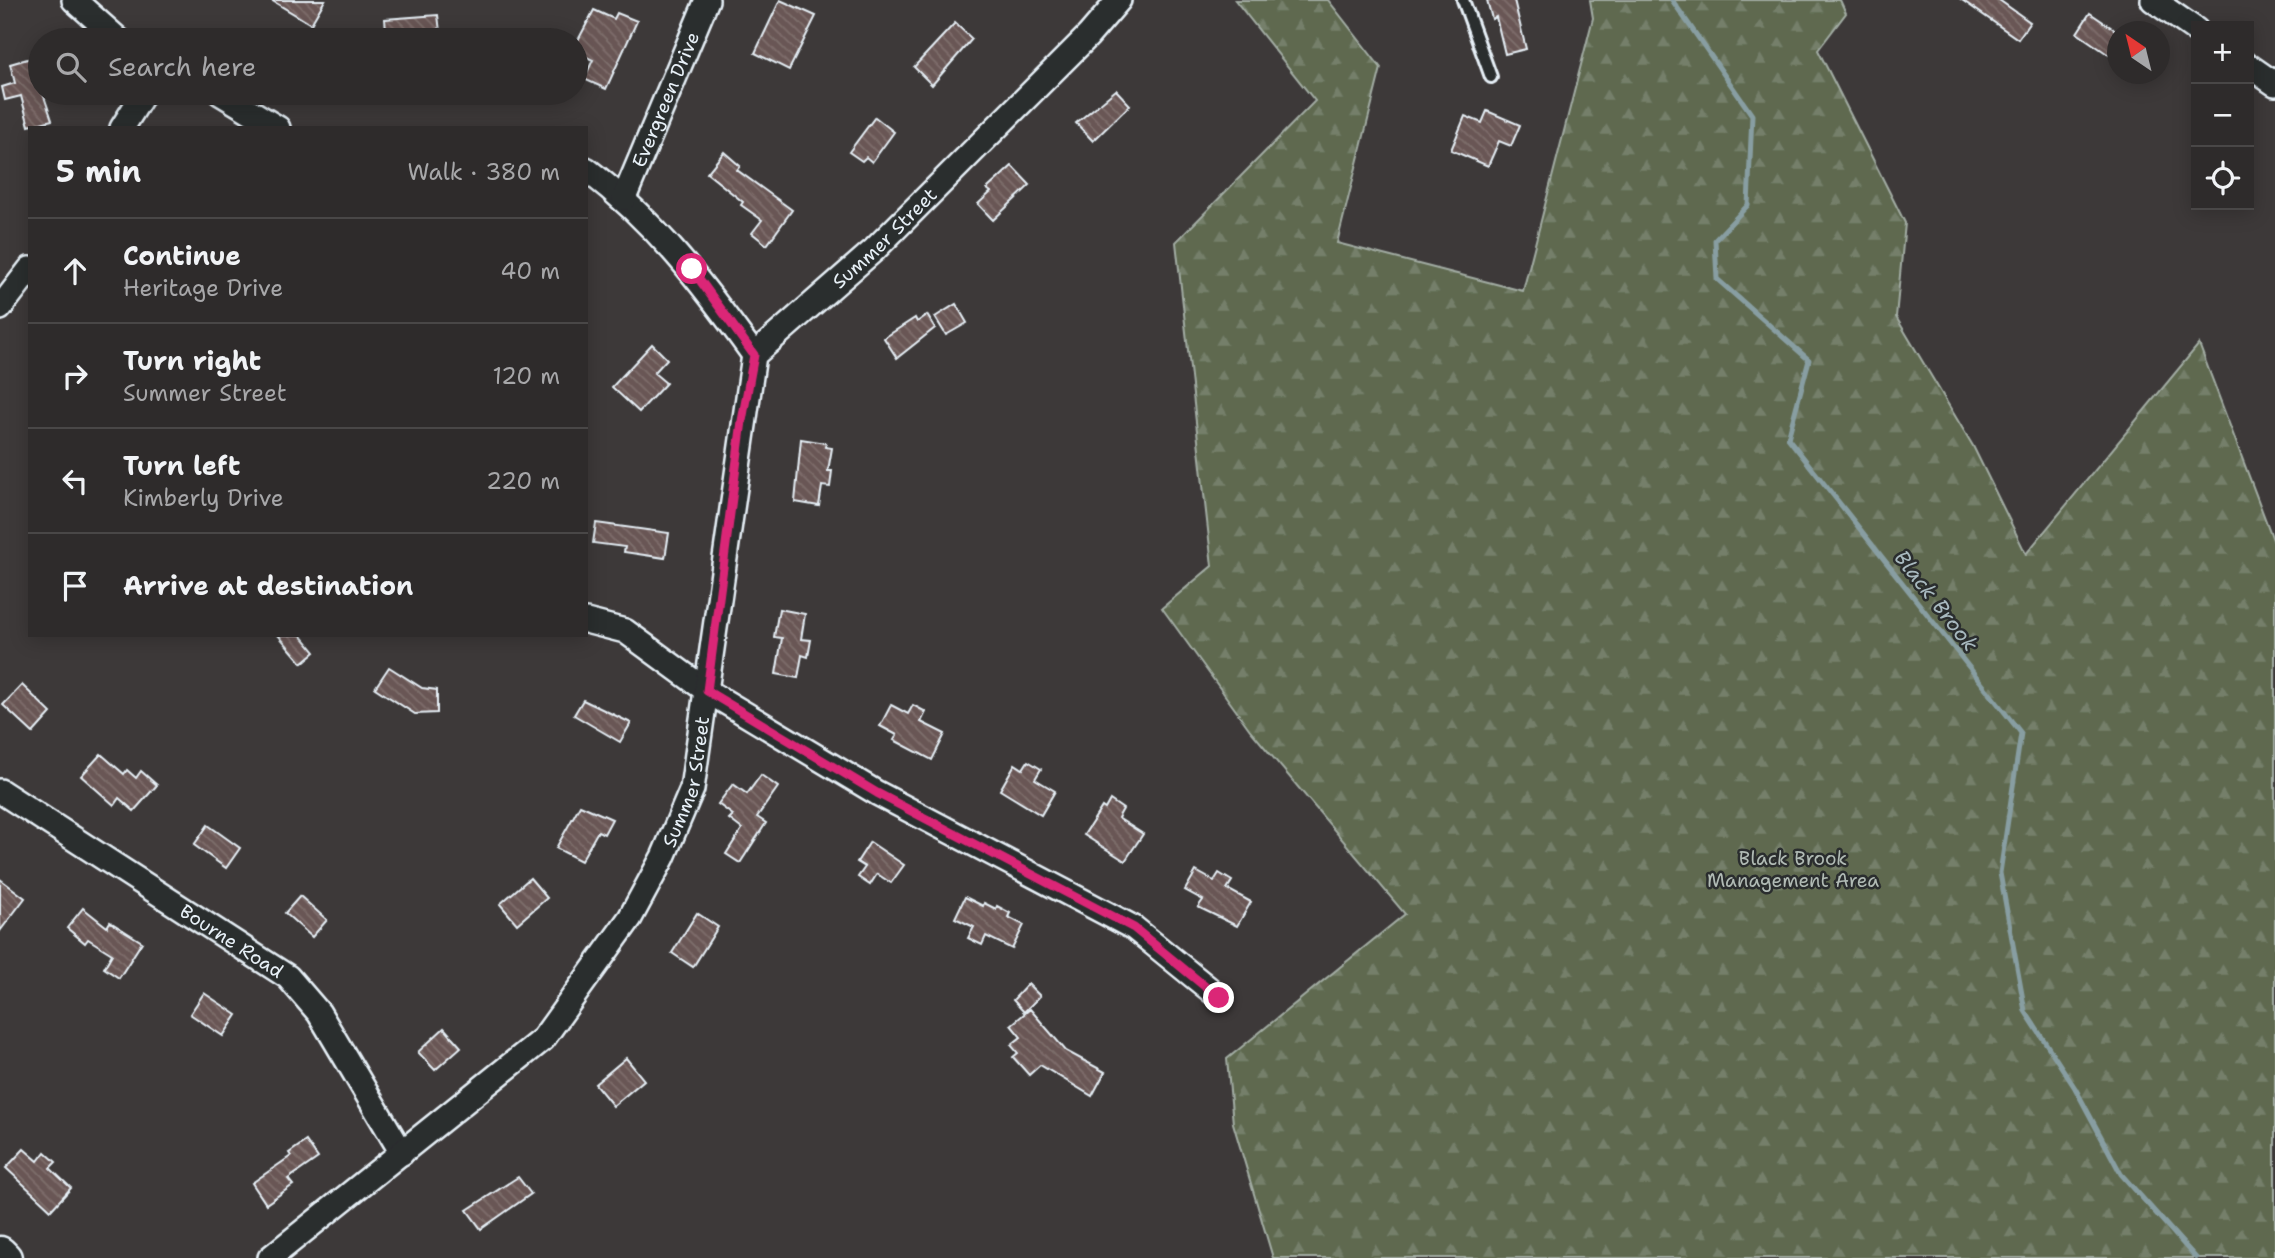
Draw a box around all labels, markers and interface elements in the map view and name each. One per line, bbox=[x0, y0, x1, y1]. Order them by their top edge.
north arrow bbox=[2107, 21, 2170, 84]
map controls bbox=[2191, 21, 2254, 210]
button: + bbox=[2191, 21, 2254, 84]
search box bbox=[28, 28, 588, 105]
street label: Evergreen Drive bbox=[626, 28, 705, 171]
icon: search bbox=[52, 48, 90, 86]
text: Search here bbox=[108, 49, 257, 84]
button: − bbox=[2191, 84, 2254, 147]
button: locate bbox=[2191, 147, 2254, 210]
text: 5 min bbox=[56, 151, 141, 192]
text: Walk · 380 m bbox=[407, 157, 560, 187]
street label: Summer Street bbox=[827, 182, 942, 294]
text: Continue bbox=[123, 238, 241, 273]
icon: ahead bbox=[56, 252, 94, 290]
route start bbox=[676, 253, 707, 284]
text: 40 m bbox=[500, 256, 560, 286]
text: Heritage Drive bbox=[123, 273, 283, 303]
text: Turn right bbox=[123, 343, 261, 378]
icon: right bbox=[56, 357, 94, 395]
text: 120 m bbox=[492, 361, 560, 391]
text: Summer Street bbox=[123, 378, 287, 408]
text: Turn left bbox=[123, 448, 240, 483]
icon: left bbox=[56, 462, 94, 500]
text: 220 m bbox=[486, 466, 560, 496]
text: Kimberly Drive bbox=[123, 483, 284, 513]
water label: Black Brook bbox=[1888, 545, 1984, 657]
icon: arrive bbox=[56, 567, 94, 605]
text: Arrive at destination bbox=[123, 568, 413, 603]
street label: Summer Street bbox=[657, 715, 715, 851]
park label: Black Brook Management Area bbox=[1707, 846, 1879, 893]
street label: Bourne Road bbox=[175, 899, 288, 984]
route end bbox=[1203, 982, 1234, 1013]

